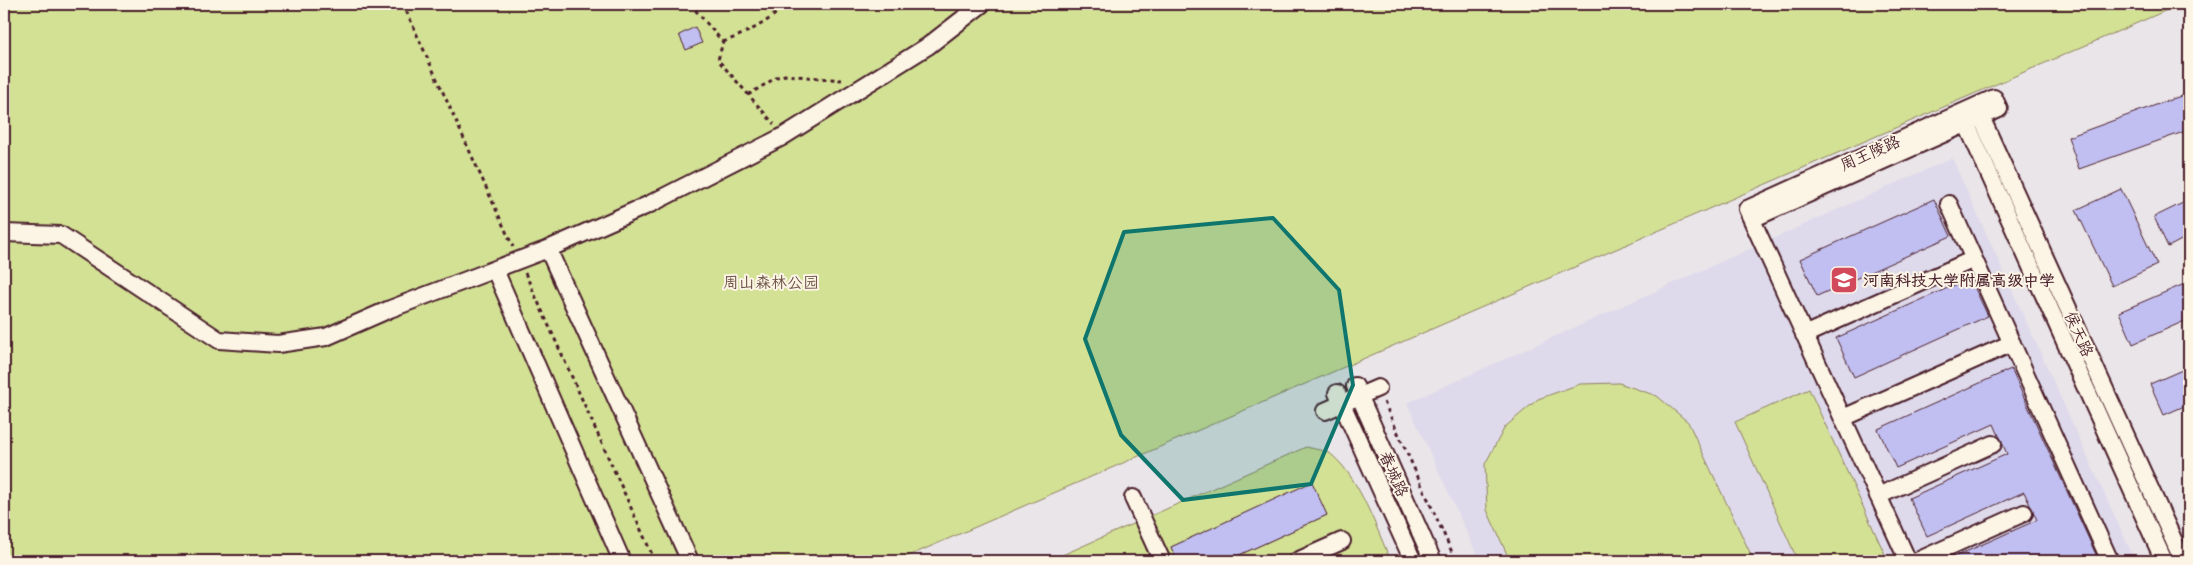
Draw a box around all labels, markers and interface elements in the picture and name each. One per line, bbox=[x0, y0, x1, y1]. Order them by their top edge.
street label: 周王陵路 bbox=[1837, 131, 1903, 175]
school or university icon: 河南科技大学附属高级中学 bbox=[1829, 265, 1859, 295]
place label: 河南科技大学附属高级中学 bbox=[1863, 271, 2055, 290]
park label: 周山森林公园 bbox=[723, 273, 819, 292]
street label: 侯天路 bbox=[2061, 308, 2097, 360]
street label: 春城路 bbox=[1376, 448, 1412, 500]

